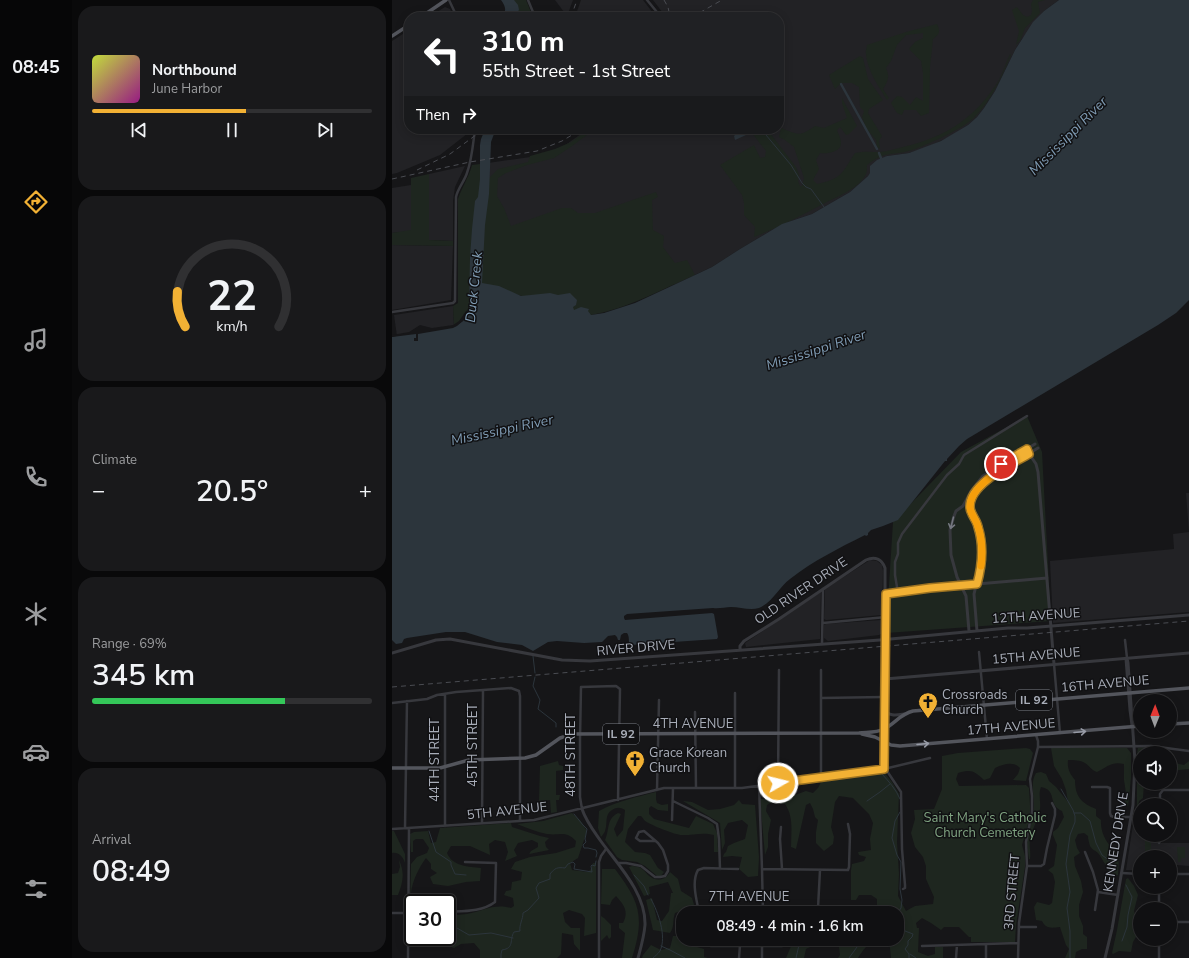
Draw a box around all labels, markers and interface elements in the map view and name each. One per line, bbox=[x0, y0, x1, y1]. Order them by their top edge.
text: 310 m bbox=[482, 23, 565, 61]
icon: left bbox=[416, 28, 468, 80]
text: 08:45 bbox=[12, 55, 60, 79]
text: 55th Street - 1st Street bbox=[482, 59, 670, 83]
text: Northbound bbox=[152, 60, 237, 80]
text: June Harbor bbox=[152, 80, 222, 98]
water label: Mississippi River bbox=[1025, 92, 1112, 179]
icon: right bbox=[458, 104, 480, 126]
text: Then bbox=[416, 105, 450, 125]
icon: previous bbox=[128, 119, 150, 141]
icon: pause bbox=[221, 119, 243, 141]
icon: next bbox=[314, 119, 336, 141]
icon: directions bbox=[22, 188, 50, 216]
water label: Duck Creek bbox=[461, 249, 487, 324]
text: 22 bbox=[207, 267, 257, 324]
text: km/h bbox=[216, 316, 248, 335]
water label: Mississippi River bbox=[764, 325, 869, 375]
icon: music bbox=[22, 326, 50, 354]
water label: Mississippi River bbox=[449, 410, 556, 450]
pin bbox=[984, 447, 1018, 481]
text: Climate bbox=[92, 451, 137, 469]
icon: arrive bbox=[990, 453, 1012, 475]
icon: phone bbox=[22, 463, 50, 491]
text: 20.5° bbox=[196, 471, 268, 512]
text: − bbox=[92, 476, 105, 506]
text: + bbox=[359, 476, 372, 506]
one-way arrow bbox=[948, 516, 955, 529]
street label: OLD RIVER DRIVE bbox=[751, 553, 851, 629]
icon: climate bbox=[22, 600, 50, 628]
street label: 12TH AVENUE bbox=[991, 604, 1081, 628]
text: Range · 69% bbox=[92, 635, 167, 653]
street label: RIVER DRIVE bbox=[596, 636, 676, 660]
street label: 15TH AVENUE bbox=[991, 643, 1081, 669]
text: 345 km bbox=[92, 655, 195, 696]
street label: 16TH AVENUE bbox=[1060, 671, 1150, 697]
place label: Crossroads Church bbox=[942, 686, 1008, 719]
road number: IL 92 bbox=[1016, 690, 1052, 710]
church icon: Crossroads Church bbox=[917, 691, 939, 719]
north arrow bbox=[1133, 694, 1177, 738]
map controls bbox=[1133, 694, 1177, 946]
street label: 45TH STREET bbox=[464, 703, 482, 787]
street label: 48TH STREET bbox=[562, 713, 580, 797]
street label: 17TH AVENUE bbox=[966, 714, 1056, 740]
street label: 4TH AVENUE bbox=[653, 715, 733, 733]
street label: 44TH STREET bbox=[426, 718, 444, 802]
road number: IL 92 bbox=[603, 724, 639, 744]
one-way arrow bbox=[1073, 728, 1086, 735]
icon: car bbox=[22, 738, 50, 766]
one-way arrow bbox=[916, 741, 929, 748]
place label: Grace Korean Church bbox=[649, 744, 727, 777]
button: sound bbox=[1133, 746, 1177, 790]
church icon: Grace Korean Church bbox=[624, 749, 646, 777]
position arrow bbox=[757, 762, 799, 804]
street label: KENNEDY DRIVE bbox=[1099, 791, 1133, 893]
street label: 5TH AVENUE bbox=[466, 798, 548, 824]
button: search bbox=[1133, 798, 1177, 842]
park label: Saint Mary's Catholic Church Cemetery bbox=[924, 809, 1046, 842]
text: Arrival bbox=[92, 831, 131, 849]
button: + bbox=[1133, 850, 1177, 894]
text: 08:49 bbox=[92, 851, 171, 892]
street label: 3RD STREET bbox=[1000, 853, 1024, 931]
icon: filters bbox=[22, 875, 50, 903]
street label: 7TH AVENUE bbox=[709, 888, 789, 906]
speed limit sign: 30 bbox=[404, 894, 456, 946]
button: − bbox=[1133, 902, 1177, 946]
text: 08:49 · 4 min · 1.6 km bbox=[717, 916, 863, 936]

